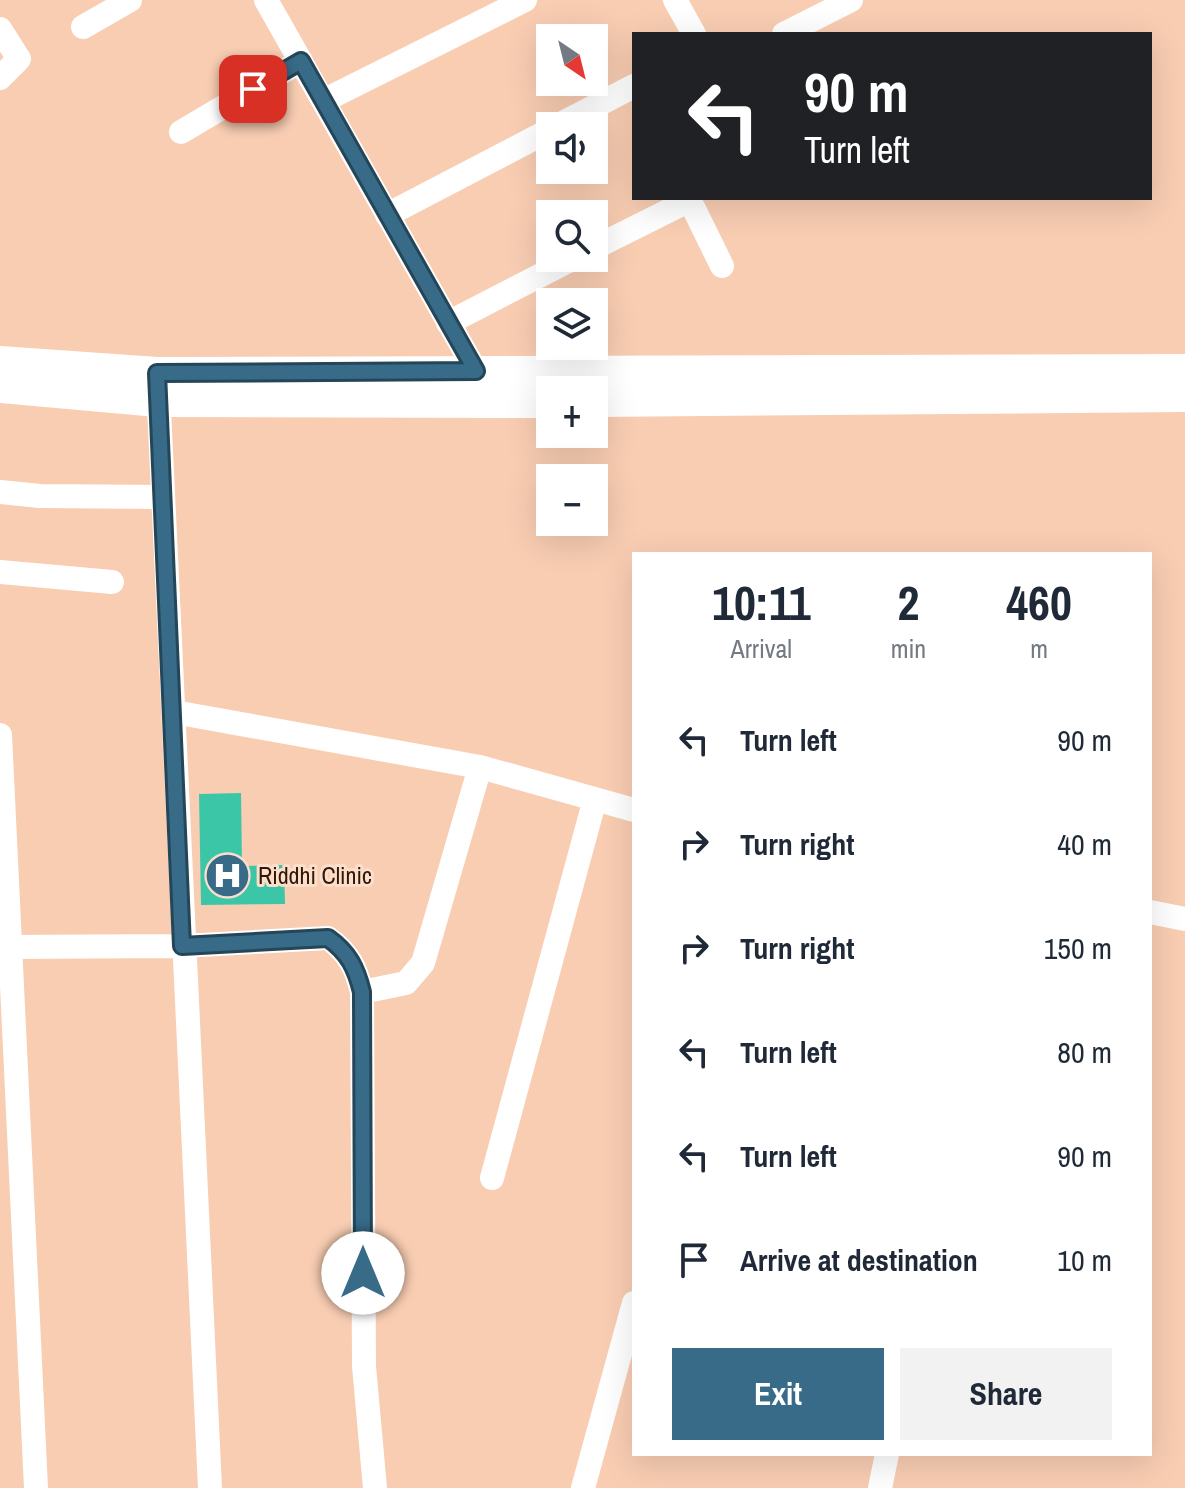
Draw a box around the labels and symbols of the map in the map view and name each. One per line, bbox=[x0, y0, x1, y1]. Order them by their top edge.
north arrow bbox=[536, 24, 608, 96]
pin bbox=[219, 55, 287, 123]
hospital icon: Riddhi Clinic bbox=[203, 851, 251, 899]
place label: Riddhi Clinic bbox=[258, 859, 372, 891]
position arrow bbox=[321, 1231, 405, 1315]

